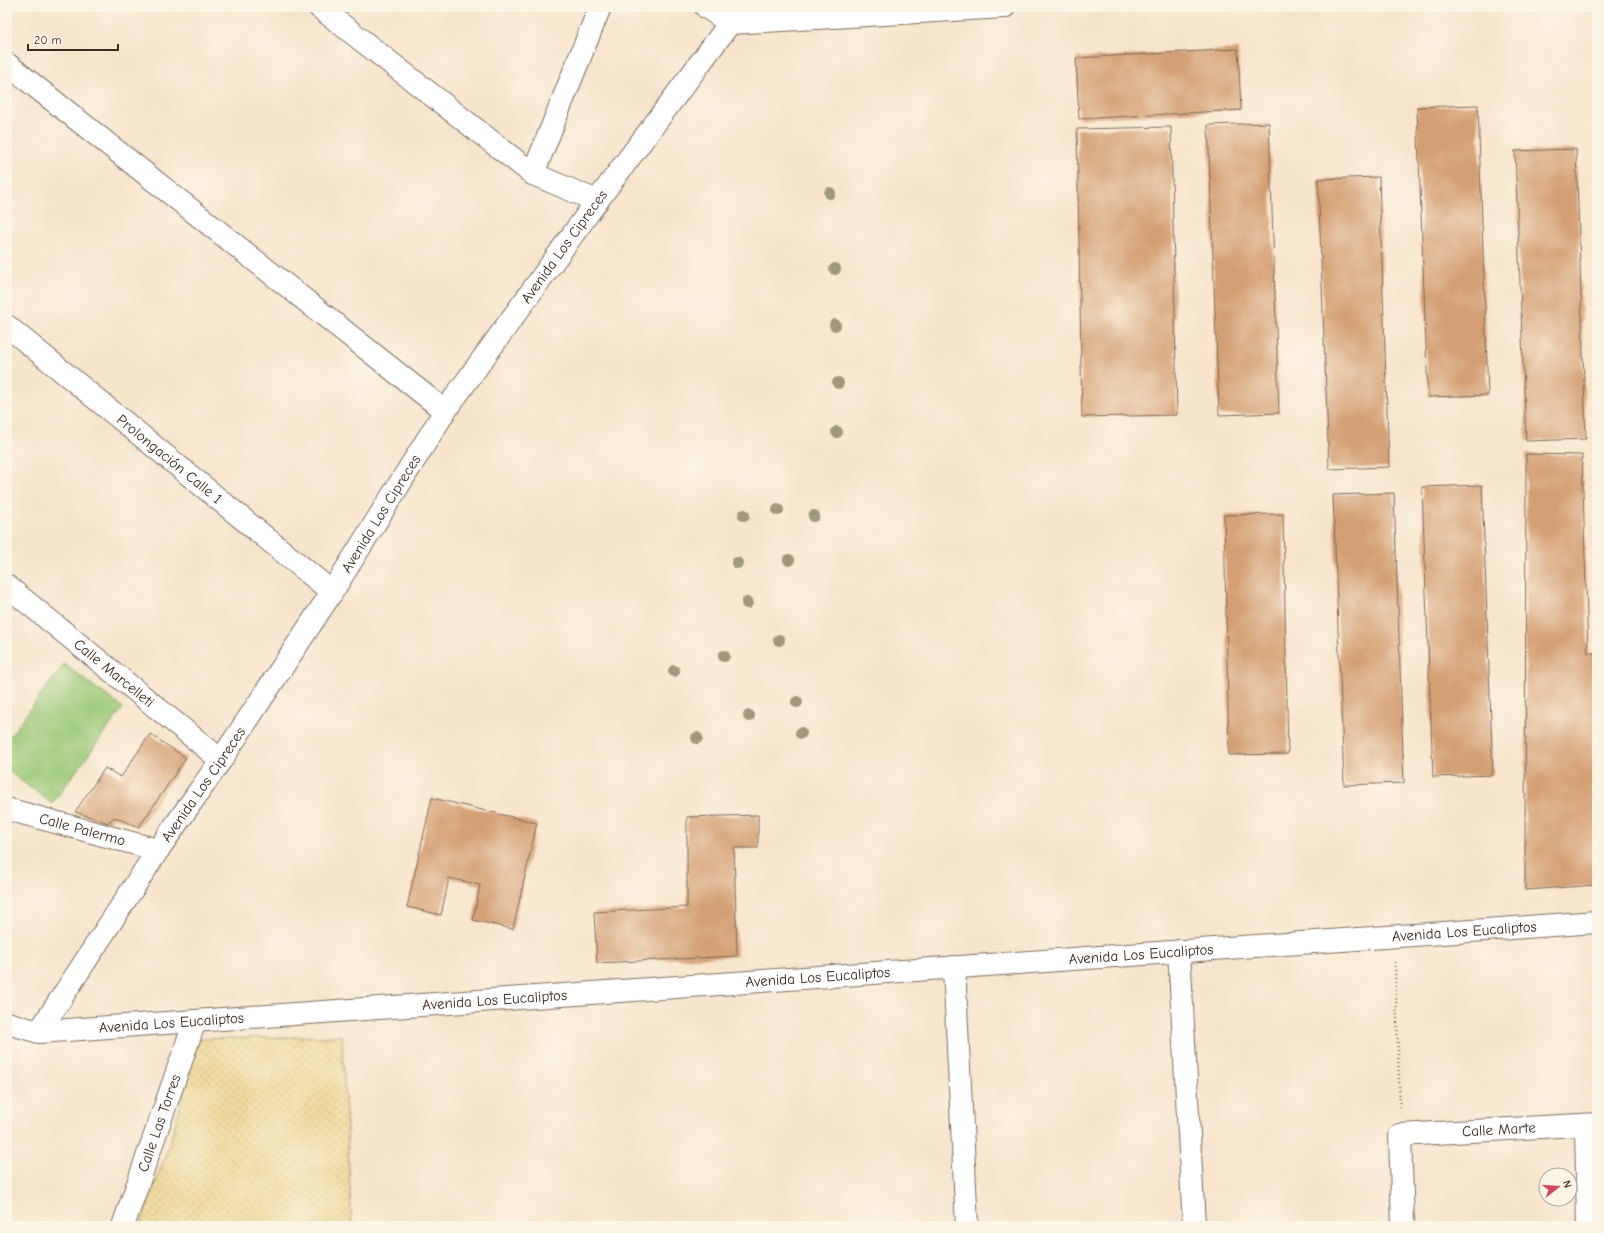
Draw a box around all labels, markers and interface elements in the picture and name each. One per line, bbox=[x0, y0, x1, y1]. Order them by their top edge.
scale bar bbox=[28, 26, 118, 52]
text: 20 m bbox=[34, 33, 62, 47]
street label: Avenida Los Cipreces bbox=[517, 186, 611, 307]
street label: Prolongación Calle 1 bbox=[113, 410, 226, 508]
street label: Avenida Los Cipreces bbox=[337, 451, 424, 576]
street label: Calle Marcelleti bbox=[70, 635, 158, 711]
street label: Avenida Los Cipreces bbox=[157, 724, 249, 846]
street label: Calle Palermo bbox=[37, 809, 128, 850]
street label: Avenida Los Eucaliptos bbox=[1391, 917, 1537, 945]
street label: Avenida Los Eucaliptos bbox=[1068, 940, 1214, 968]
street label: Avenida Los Eucaliptos bbox=[745, 963, 891, 991]
street label: Avenida Los Eucaliptos bbox=[422, 986, 568, 1014]
street label: Avenida Los Eucaliptos bbox=[98, 1009, 244, 1037]
street label: Calle Las Torres bbox=[134, 1072, 185, 1174]
street label: Calle Marte bbox=[1461, 1118, 1537, 1141]
north arrow bbox=[1538, 1167, 1578, 1207]
text: N bbox=[1560, 1179, 1574, 1190]

